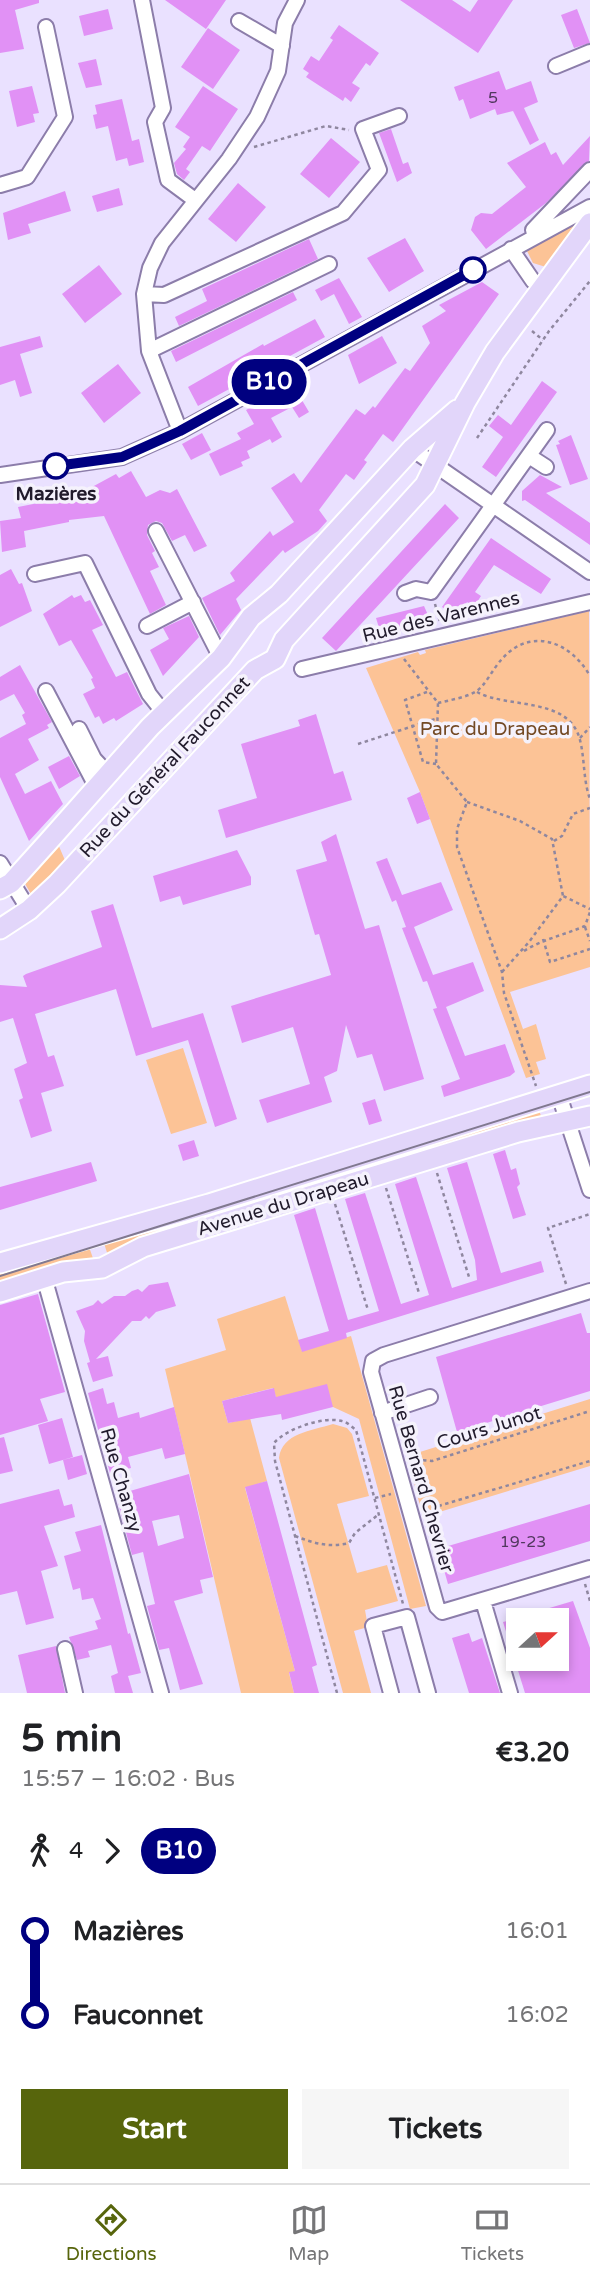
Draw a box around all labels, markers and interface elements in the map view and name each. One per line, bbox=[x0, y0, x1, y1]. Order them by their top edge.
house number: 5 bbox=[488, 88, 498, 108]
unlabelled marker bbox=[460, 257, 486, 283]
line badge: B10 bbox=[229, 359, 309, 405]
text: B10 bbox=[246, 367, 292, 396]
marker: Mazières bbox=[43, 453, 69, 479]
place label: Mazières bbox=[16, 483, 96, 505]
street label: Rue des Varennes bbox=[360, 587, 522, 647]
street label: Rue du Général Fauconnet bbox=[75, 672, 255, 862]
park label: Parc du Drapeau bbox=[420, 718, 570, 740]
street label: Avenue du Drapeau bbox=[194, 1167, 372, 1241]
street label: Rue Bernard Chevrier bbox=[384, 1383, 458, 1576]
street label: Cours Junot bbox=[434, 1402, 544, 1454]
street label: Rue Chanzy bbox=[96, 1425, 146, 1535]
house number: 19-23 bbox=[500, 1532, 546, 1552]
north arrow bbox=[506, 1608, 569, 1671]
map controls bbox=[506, 1608, 569, 1671]
text: 5 min bbox=[21, 1716, 122, 1762]
text: €3.20 bbox=[496, 1737, 569, 1768]
text: 15:57 – 16:02 · Bus bbox=[21, 1765, 235, 1793]
icon: walk bbox=[21, 1832, 59, 1870]
icon: forward bbox=[93, 1832, 131, 1870]
text: B10 bbox=[155, 1836, 202, 1865]
text: 4 bbox=[69, 1837, 83, 1865]
text: Mazières bbox=[73, 1916, 184, 1947]
text: 16:01 bbox=[505, 1917, 569, 1945]
text: Fauconnet bbox=[73, 2000, 203, 2031]
text: 16:02 bbox=[505, 2001, 569, 2029]
button: Start bbox=[21, 2089, 288, 2169]
button: Tickets bbox=[302, 2089, 569, 2169]
tab: Directions bbox=[66, 2201, 157, 2265]
tab: Map bbox=[288, 2201, 329, 2265]
tab: Tickets bbox=[461, 2201, 524, 2265]

